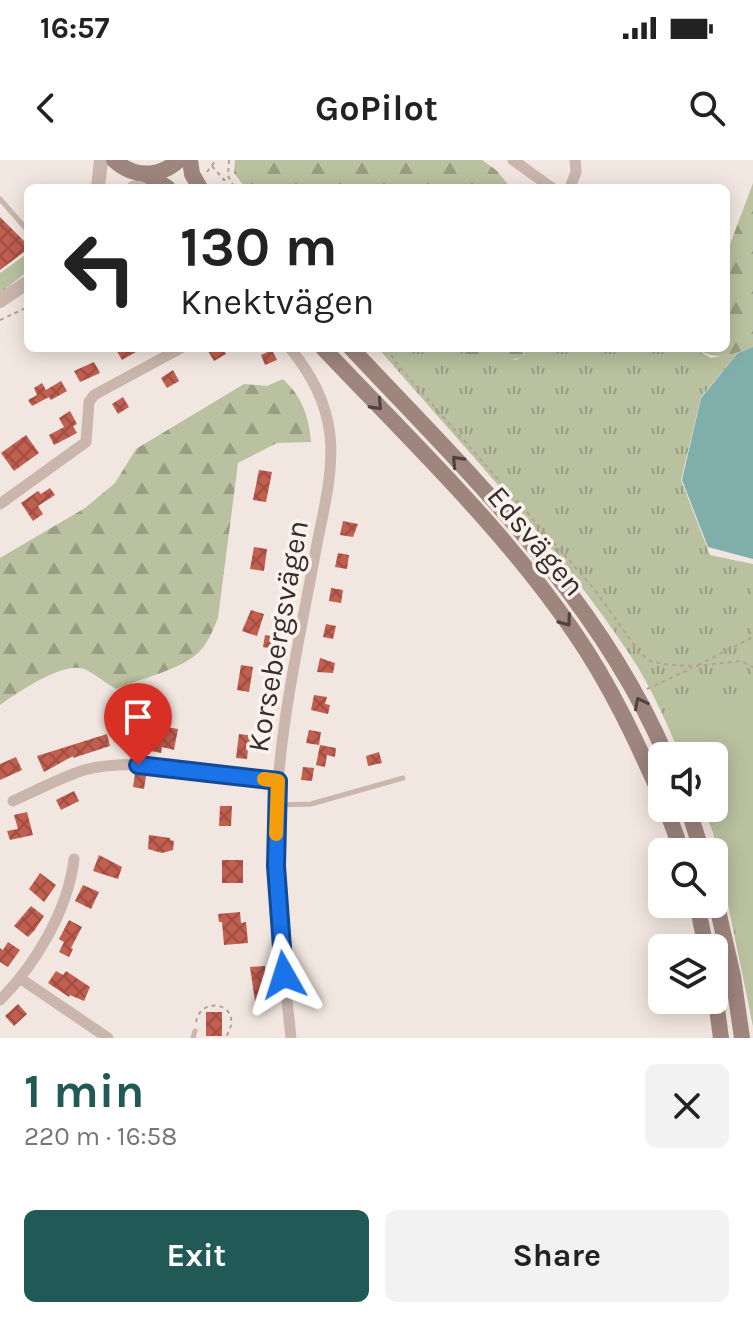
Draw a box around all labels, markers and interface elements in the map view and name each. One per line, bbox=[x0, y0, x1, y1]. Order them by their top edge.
text: 16:57 bbox=[40, 10, 109, 46]
icon: back bbox=[24, 86, 68, 130]
icon: search bbox=[685, 86, 729, 130]
text: GoPilot bbox=[315, 87, 438, 129]
text: 130 m bbox=[180, 214, 338, 279]
icon: left bbox=[48, 216, 152, 320]
text: Knektvägen bbox=[180, 281, 374, 323]
one-way arrow bbox=[367, 396, 382, 410]
one-way arrow bbox=[452, 455, 466, 470]
street label: Edsvägen bbox=[480, 479, 592, 603]
street label: Korsebergsvägen bbox=[240, 517, 316, 755]
one-way arrow bbox=[556, 613, 571, 627]
pin bbox=[104, 683, 172, 765]
icon: arrive bbox=[116, 695, 160, 739]
one-way arrow bbox=[634, 697, 649, 712]
map controls bbox=[648, 742, 728, 1014]
button: sound bbox=[648, 742, 728, 822]
button: search bbox=[648, 838, 728, 918]
position arrow bbox=[242, 933, 326, 1017]
button: layers bbox=[648, 934, 728, 1014]
text: 1 min bbox=[24, 1063, 144, 1119]
button: close bbox=[645, 1064, 729, 1148]
text: 220 m · 16:58 bbox=[24, 1121, 177, 1152]
button: Exit bbox=[24, 1210, 369, 1302]
button: Share bbox=[385, 1210, 729, 1302]

